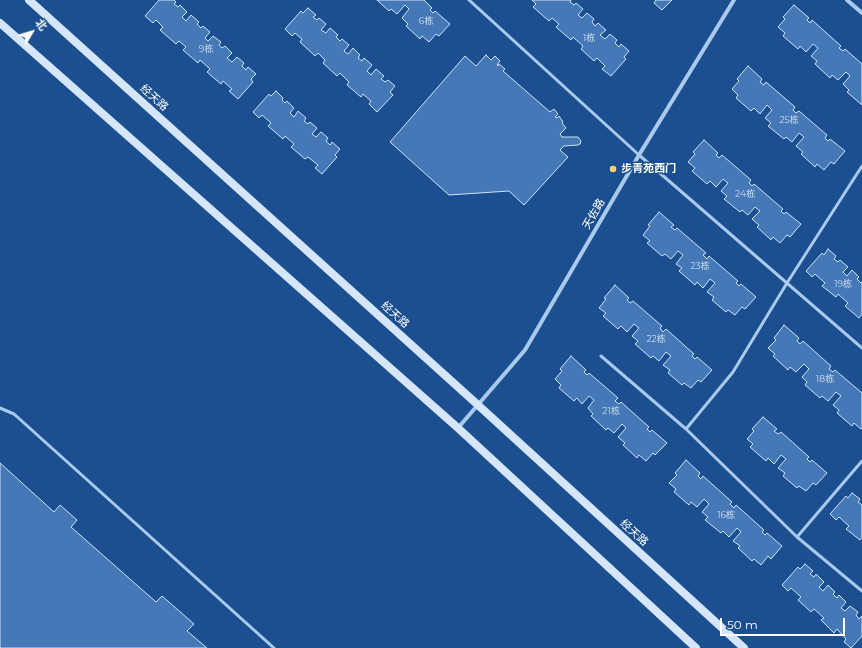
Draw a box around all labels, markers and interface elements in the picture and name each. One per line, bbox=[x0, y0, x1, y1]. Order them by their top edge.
north arrow bbox=[12, 12, 52, 52]
text: 北 bbox=[33, 16, 50, 33]
house number: 6栋 bbox=[419, 16, 433, 26]
house number: 1栋 bbox=[583, 33, 595, 43]
house number: 9栋 bbox=[199, 44, 213, 54]
street label: 经天路 bbox=[137, 82, 171, 114]
house number: 25栋 bbox=[779, 115, 799, 125]
place label: 步青苑西门 bbox=[621, 162, 676, 176]
marker: 步青苑西门 bbox=[608, 164, 618, 174]
house number: 24栋 bbox=[735, 189, 755, 199]
street label: 天佐路 bbox=[580, 196, 608, 232]
house number: 23栋 bbox=[690, 261, 710, 271]
house number: 19栋 bbox=[834, 279, 852, 289]
street label: 经天路 bbox=[378, 299, 412, 331]
house number: 22栋 bbox=[646, 334, 666, 344]
house number: 18栋 bbox=[816, 374, 834, 384]
house number: 21栋 bbox=[602, 406, 620, 416]
house number: 16栋 bbox=[717, 510, 735, 520]
street label: 经天路 bbox=[617, 517, 651, 549]
scale bar bbox=[722, 610, 847, 636]
text: 50 m bbox=[727, 617, 758, 632]

